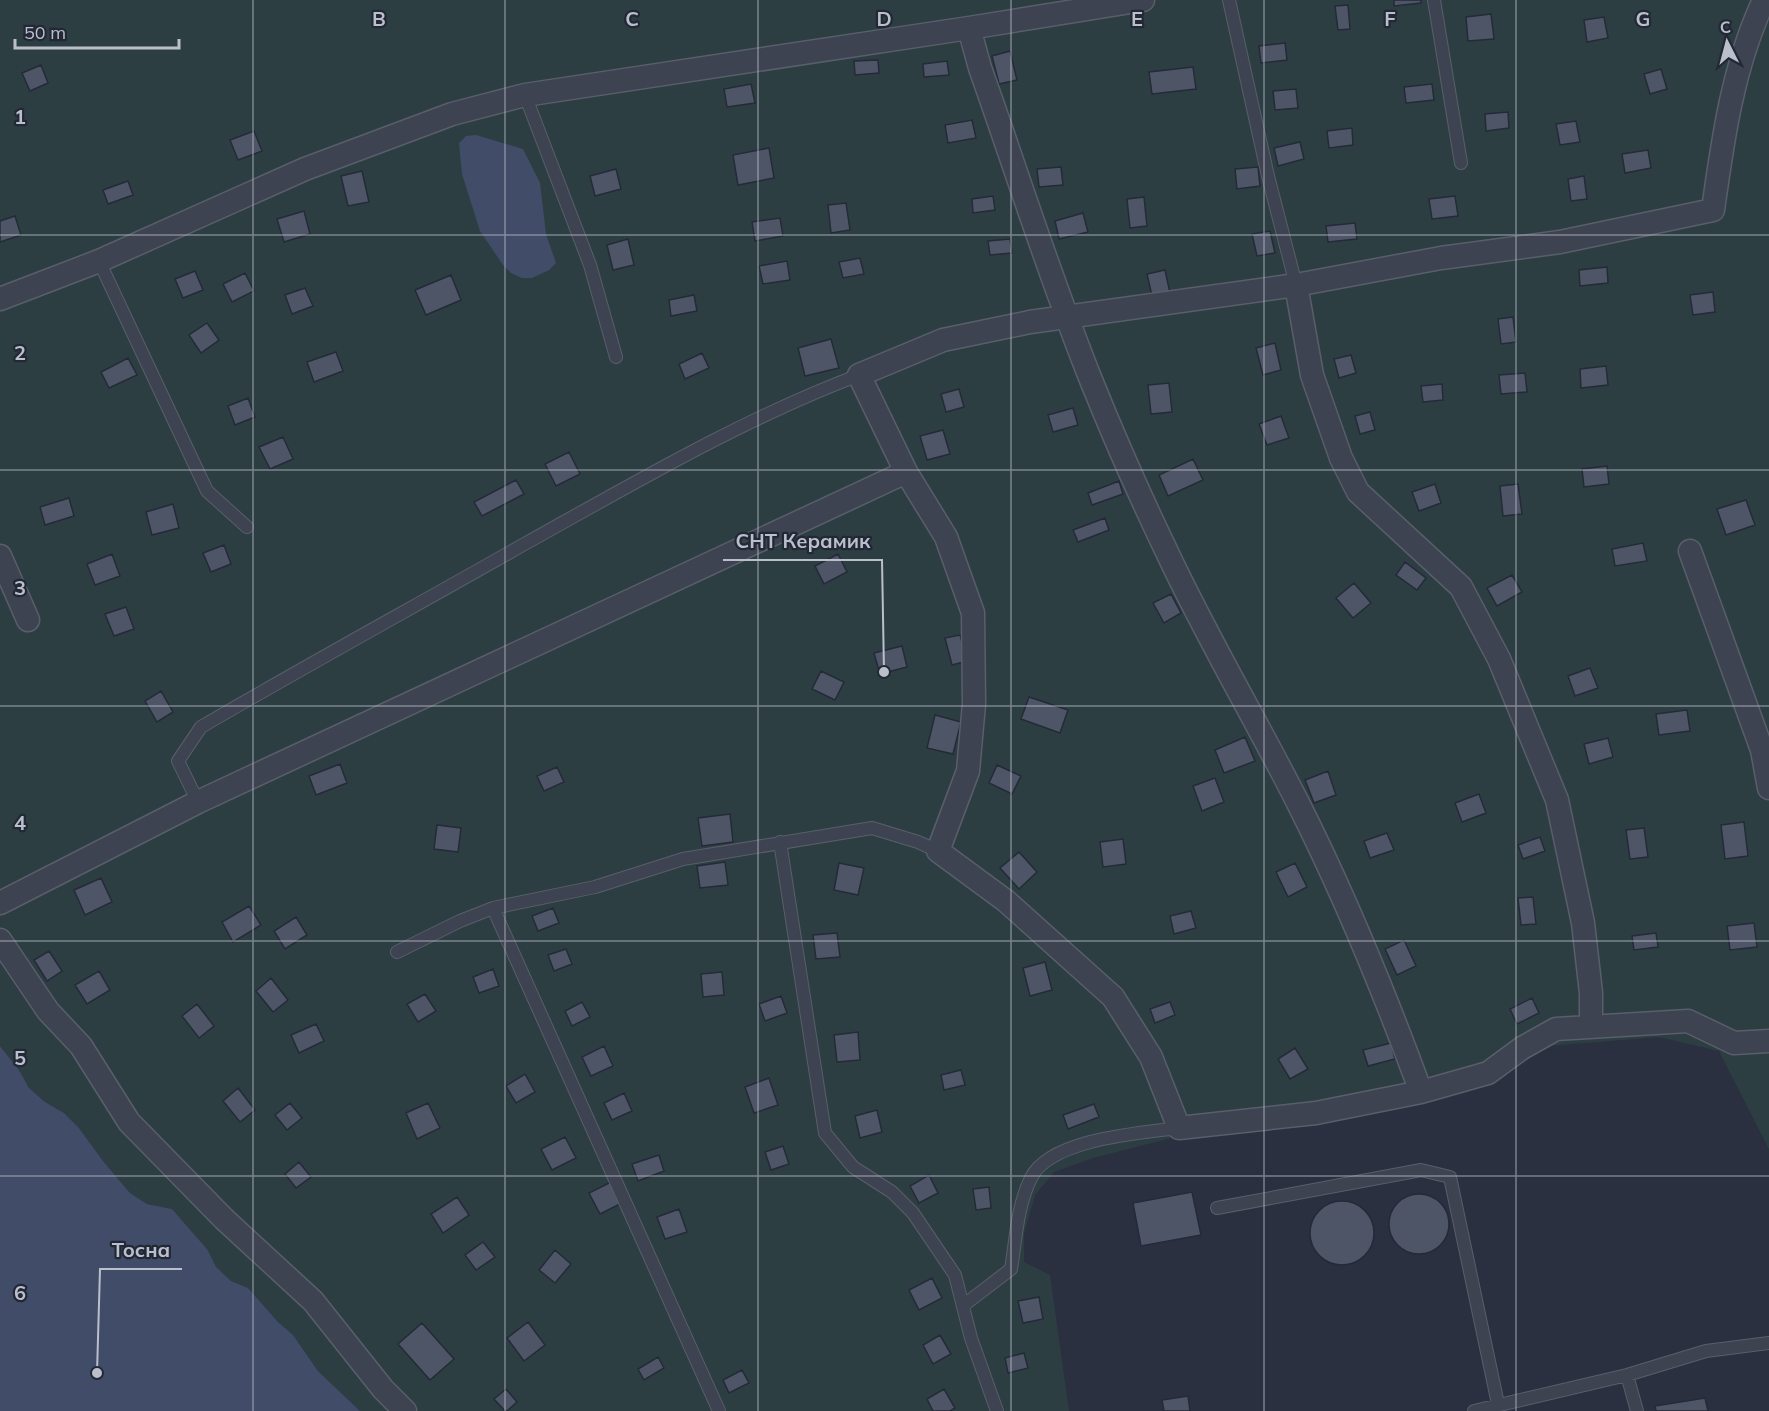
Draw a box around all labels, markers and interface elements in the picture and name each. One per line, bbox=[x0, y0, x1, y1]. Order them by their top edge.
text: B bbox=[372, 6, 386, 31]
text: C bbox=[625, 6, 639, 31]
text: D bbox=[876, 6, 892, 31]
text: E bbox=[1131, 6, 1143, 31]
text: F bbox=[1384, 6, 1396, 31]
text: G bbox=[1636, 6, 1650, 31]
scale bar bbox=[15, 12, 178, 50]
north arrow bbox=[1697, 12, 1757, 72]
text: С bbox=[1719, 17, 1732, 38]
text: 50 m bbox=[24, 21, 66, 44]
text: 1 bbox=[14, 104, 26, 129]
text: 2 bbox=[14, 340, 26, 365]
callout: СНТ Керамик bbox=[723, 522, 882, 560]
text: СНТ Керамик bbox=[736, 528, 871, 553]
text: 3 bbox=[14, 575, 26, 600]
text: 4 bbox=[14, 810, 26, 835]
text: 5 bbox=[14, 1045, 26, 1070]
callout: Тосна bbox=[100, 1231, 182, 1269]
text: Тосна bbox=[112, 1237, 170, 1262]
text: 6 bbox=[14, 1280, 26, 1305]

